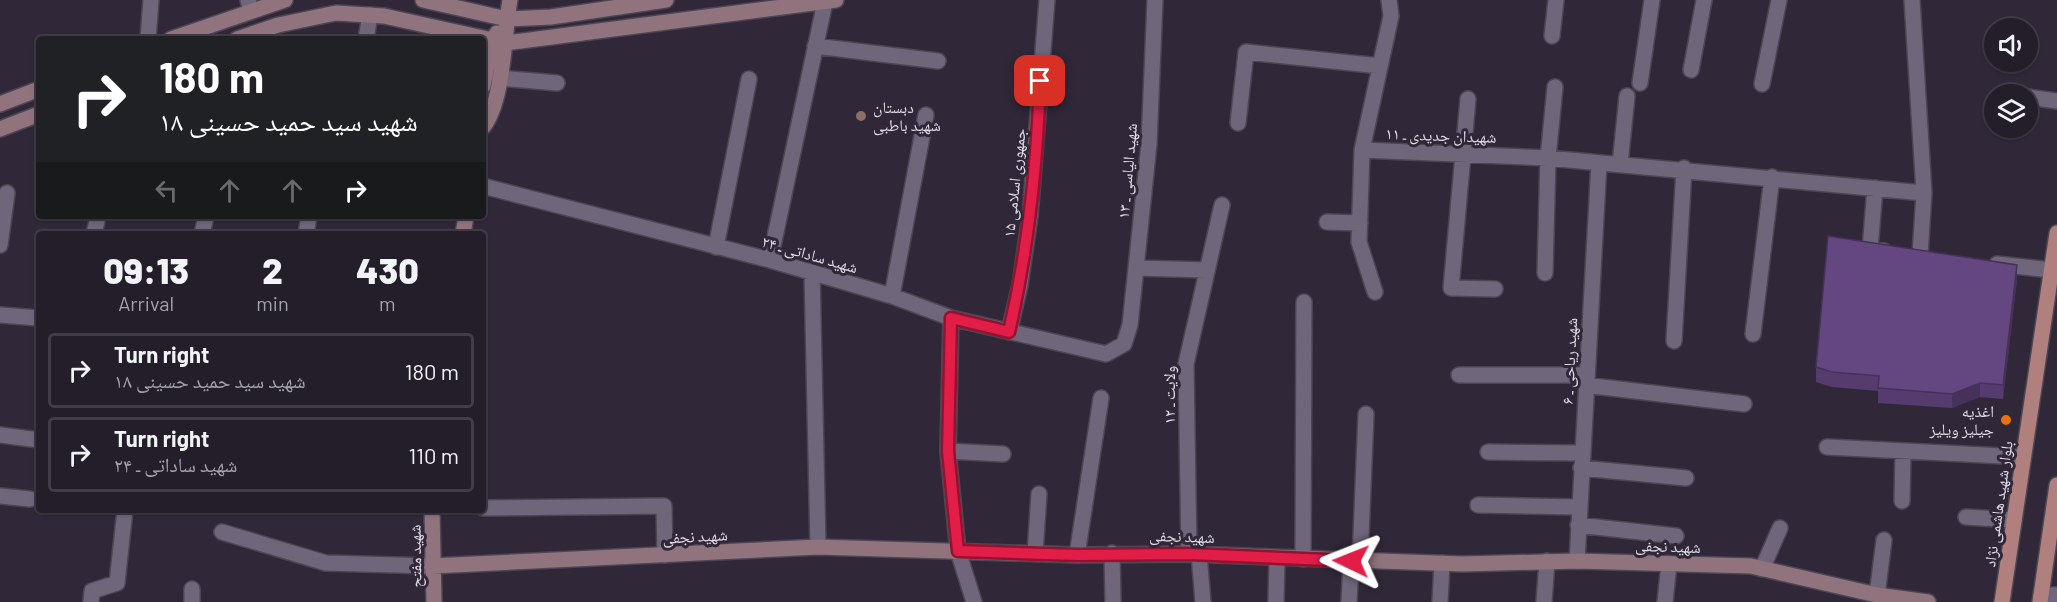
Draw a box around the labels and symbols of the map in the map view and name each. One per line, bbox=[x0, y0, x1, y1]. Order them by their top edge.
pin bbox=[1014, 55, 1065, 106]
place label: دبستان شهید باطبی bbox=[873, 97, 941, 136]
marker: دبستان شهید باطبی bbox=[854, 109, 868, 123]
street label: شهید الیاسی ـ ۱۳ bbox=[1113, 122, 1142, 220]
street label: شهیدان جدیدی ـ ۱۱ bbox=[1385, 123, 1497, 148]
street label: جمهوری اسلامی ۱۵ bbox=[998, 127, 1031, 239]
street label: شهید ساداتی ـ ۲۴ bbox=[759, 231, 860, 278]
street label: شهید ریاحی ـ ۶ bbox=[1557, 317, 1582, 405]
street label: ولایت ـ ۱۲ bbox=[1159, 366, 1179, 424]
place label: اغذیه جیلیز ویلیز bbox=[1929, 401, 1994, 439]
marker: اغذیه جیلیز ویلیز bbox=[1999, 413, 2013, 427]
street label: بلوار شهید هاشمی نژاد bbox=[1979, 440, 2018, 568]
street label: شهید مفتح bbox=[404, 524, 427, 588]
street label: شهید نجفی bbox=[662, 524, 728, 549]
street label: شهید نجفی bbox=[1149, 525, 1215, 548]
position arrow bbox=[1319, 529, 1383, 593]
street label: شهید نجفی bbox=[1635, 535, 1701, 558]

